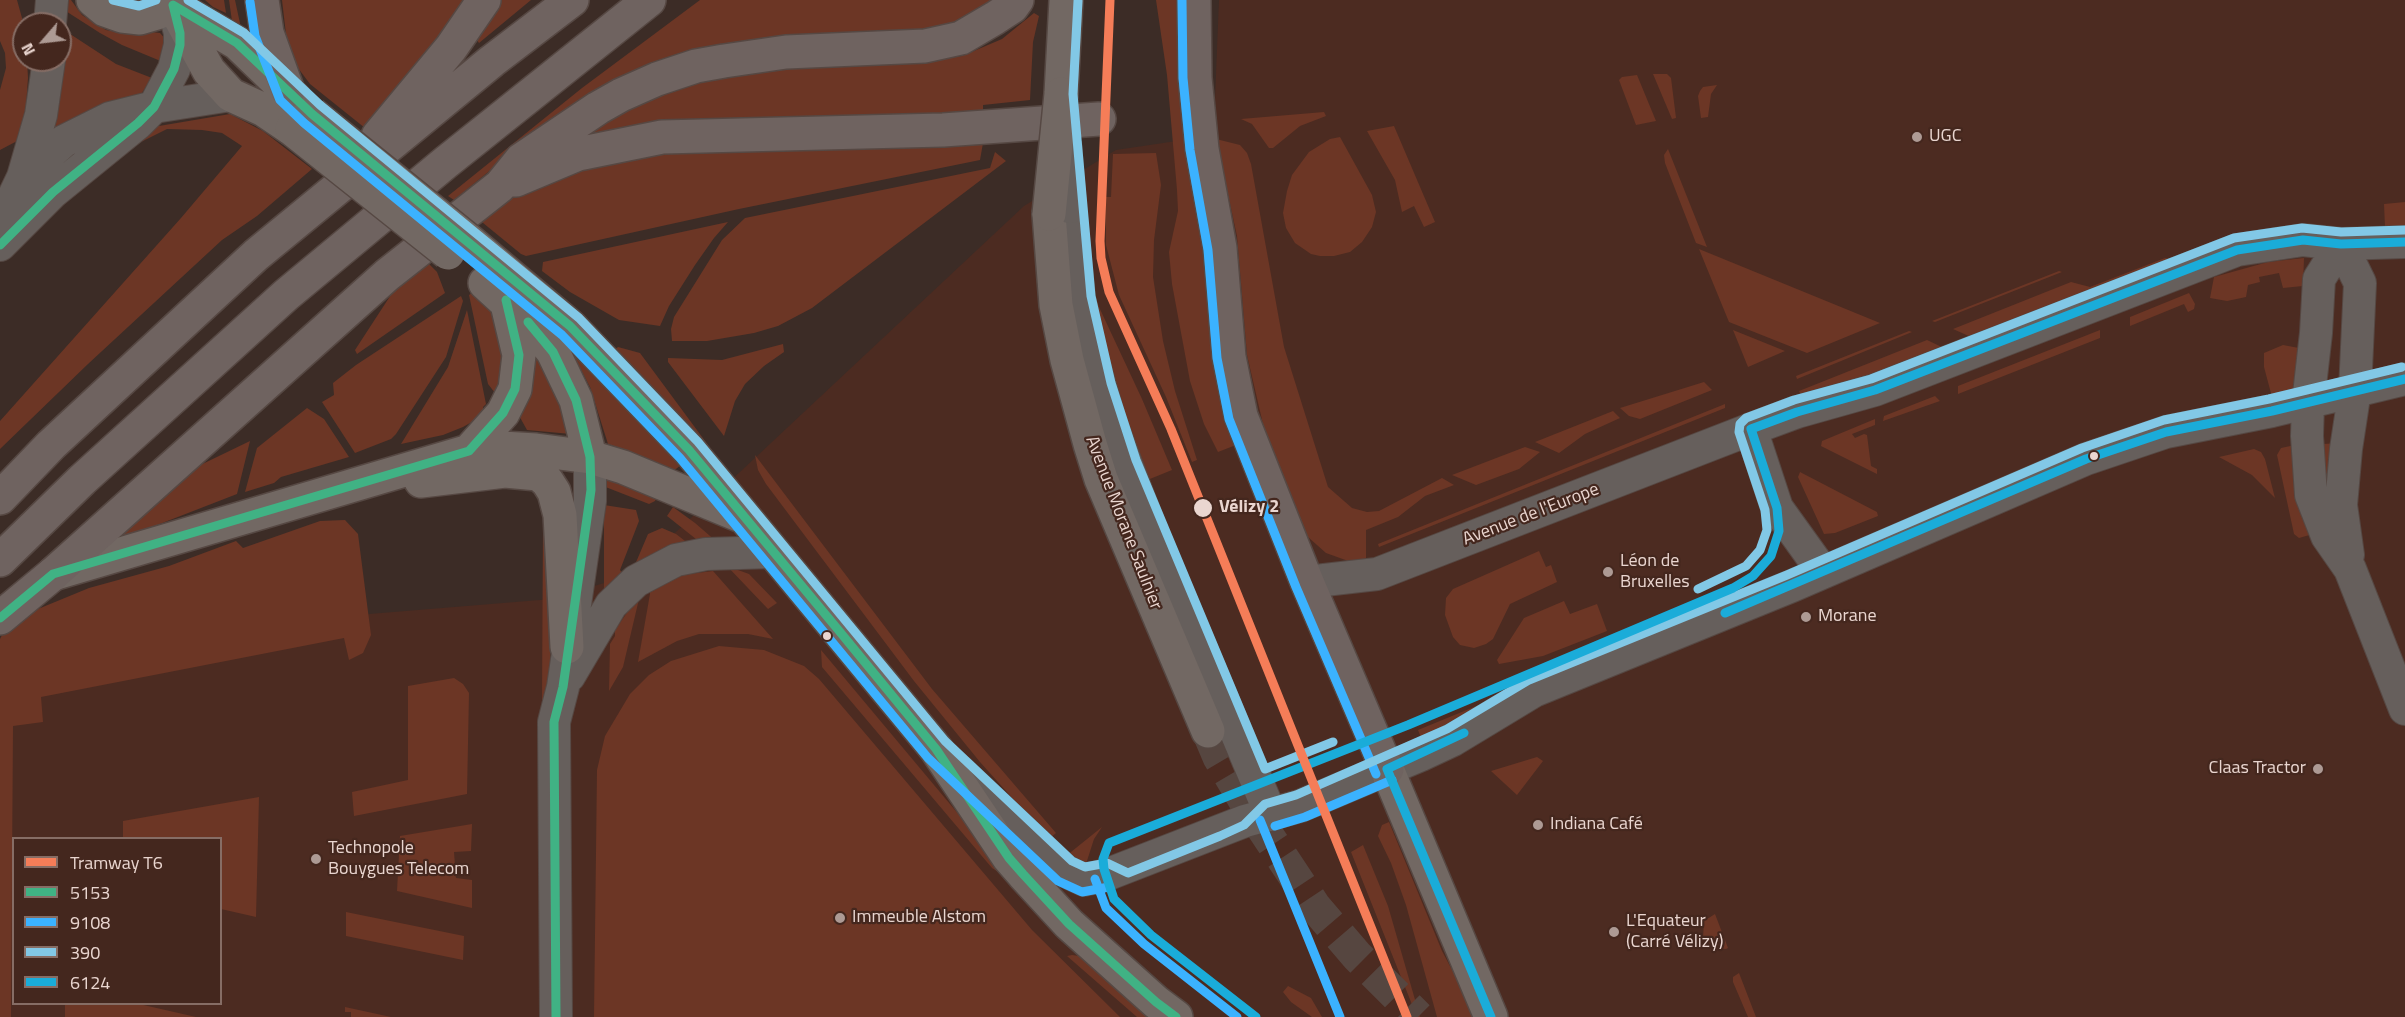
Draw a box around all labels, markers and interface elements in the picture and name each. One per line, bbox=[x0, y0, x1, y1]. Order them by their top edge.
north arrow bbox=[12, 12, 72, 72]
text: N bbox=[15, 39, 41, 60]
place label: UGC bbox=[1929, 126, 1961, 148]
marker: UGC bbox=[1910, 130, 1924, 144]
street label: Avenue Morane Saulnier bbox=[1080, 433, 1166, 613]
unlabelled marker bbox=[2088, 450, 2100, 462]
street label: Avenue de l'Europe bbox=[1460, 479, 1602, 551]
marker: Vélizy 2 bbox=[1192, 497, 1214, 519]
place label: Vélizy 2 bbox=[1219, 497, 1279, 519]
place label: Léon de Bruxelles bbox=[1620, 551, 1690, 594]
marker: Léon de Bruxelles bbox=[1601, 565, 1615, 579]
place label: Morane bbox=[1818, 606, 1877, 628]
marker: Morane bbox=[1799, 610, 1813, 624]
unlabelled marker bbox=[821, 630, 833, 642]
place label: Claas Tractor bbox=[2209, 758, 2306, 780]
marker: Claas Tractor bbox=[2311, 762, 2325, 776]
place label: Indiana Café bbox=[1550, 814, 1643, 836]
marker: Indiana Café bbox=[1531, 818, 1545, 832]
legend bbox=[12, 837, 222, 1005]
place label: Technopole Bouygues Telecom bbox=[328, 838, 469, 880]
text: Tramway T6 bbox=[70, 849, 163, 876]
marker: Technopole Bouygues Telecom bbox=[309, 852, 323, 866]
text: 5153 bbox=[70, 879, 110, 906]
place label: Immeuble Alstom bbox=[852, 907, 986, 929]
text: 9108 bbox=[70, 909, 110, 936]
marker: Immeuble Alstom bbox=[833, 911, 847, 925]
place label: L'Equateur (Carré Vélizy) bbox=[1626, 911, 1723, 954]
marker: L'Equateur (Carré Vélizy) bbox=[1607, 925, 1621, 939]
text: 390 bbox=[70, 939, 100, 966]
text: 6124 bbox=[70, 969, 110, 996]

